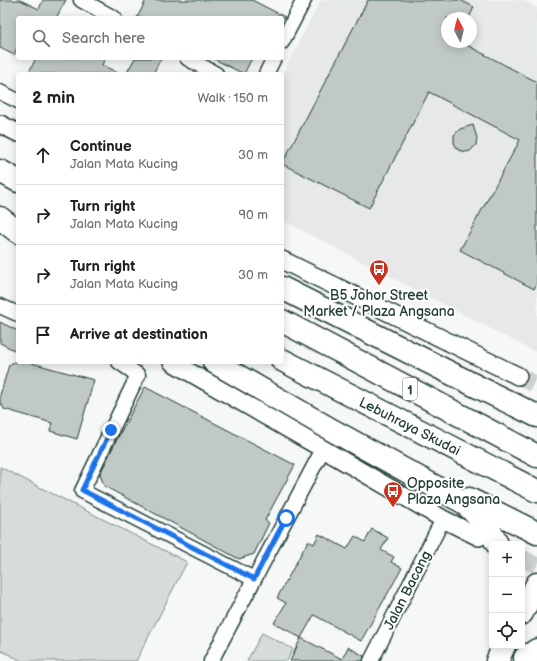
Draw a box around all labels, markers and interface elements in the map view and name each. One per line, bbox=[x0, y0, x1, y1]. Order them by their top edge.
north arrow bbox=[441, 12, 477, 48]
search box bbox=[16, 16, 284, 60]
icon: search bbox=[30, 27, 52, 49]
text: Search here bbox=[62, 29, 145, 48]
text: 2 min bbox=[32, 88, 75, 108]
text: Walk · 150 m bbox=[197, 90, 268, 106]
text: Continue bbox=[70, 137, 132, 156]
icon: ahead bbox=[32, 144, 54, 166]
text: 30 m bbox=[238, 147, 268, 163]
text: Jalan Mata Kucing bbox=[70, 156, 178, 172]
text: Turn right bbox=[70, 197, 135, 216]
icon: right bbox=[32, 204, 54, 226]
text: 90 m bbox=[239, 207, 268, 223]
text: Jalan Mata Kucing bbox=[70, 216, 178, 232]
text: Turn right bbox=[70, 257, 135, 276]
bus stop icon: B5 Johor Street Market / Plaza Angsana bbox=[368, 258, 390, 286]
icon: right bbox=[32, 264, 54, 286]
text: 30 m bbox=[238, 267, 268, 283]
text: Jalan Mata Kucing bbox=[70, 276, 178, 292]
place label: B5 Johor Street Market / Plaza Angsana bbox=[303, 287, 455, 320]
icon: arrive bbox=[32, 324, 54, 346]
text: Arrive at destination bbox=[70, 325, 208, 344]
road number: 1 bbox=[403, 378, 417, 400]
street label: Lebuhraya Skudai bbox=[356, 394, 463, 459]
route end bbox=[102, 421, 120, 439]
place label: Opposite Plaza Angsana bbox=[407, 475, 500, 508]
bus stop icon: Opposite Plaza Angsana bbox=[382, 480, 404, 508]
route start bbox=[277, 509, 295, 527]
map controls bbox=[489, 541, 525, 649]
button: + bbox=[489, 541, 525, 577]
street label: Jalan Bacang bbox=[380, 548, 435, 633]
button: − bbox=[489, 577, 525, 613]
button: locate bbox=[489, 613, 525, 649]

